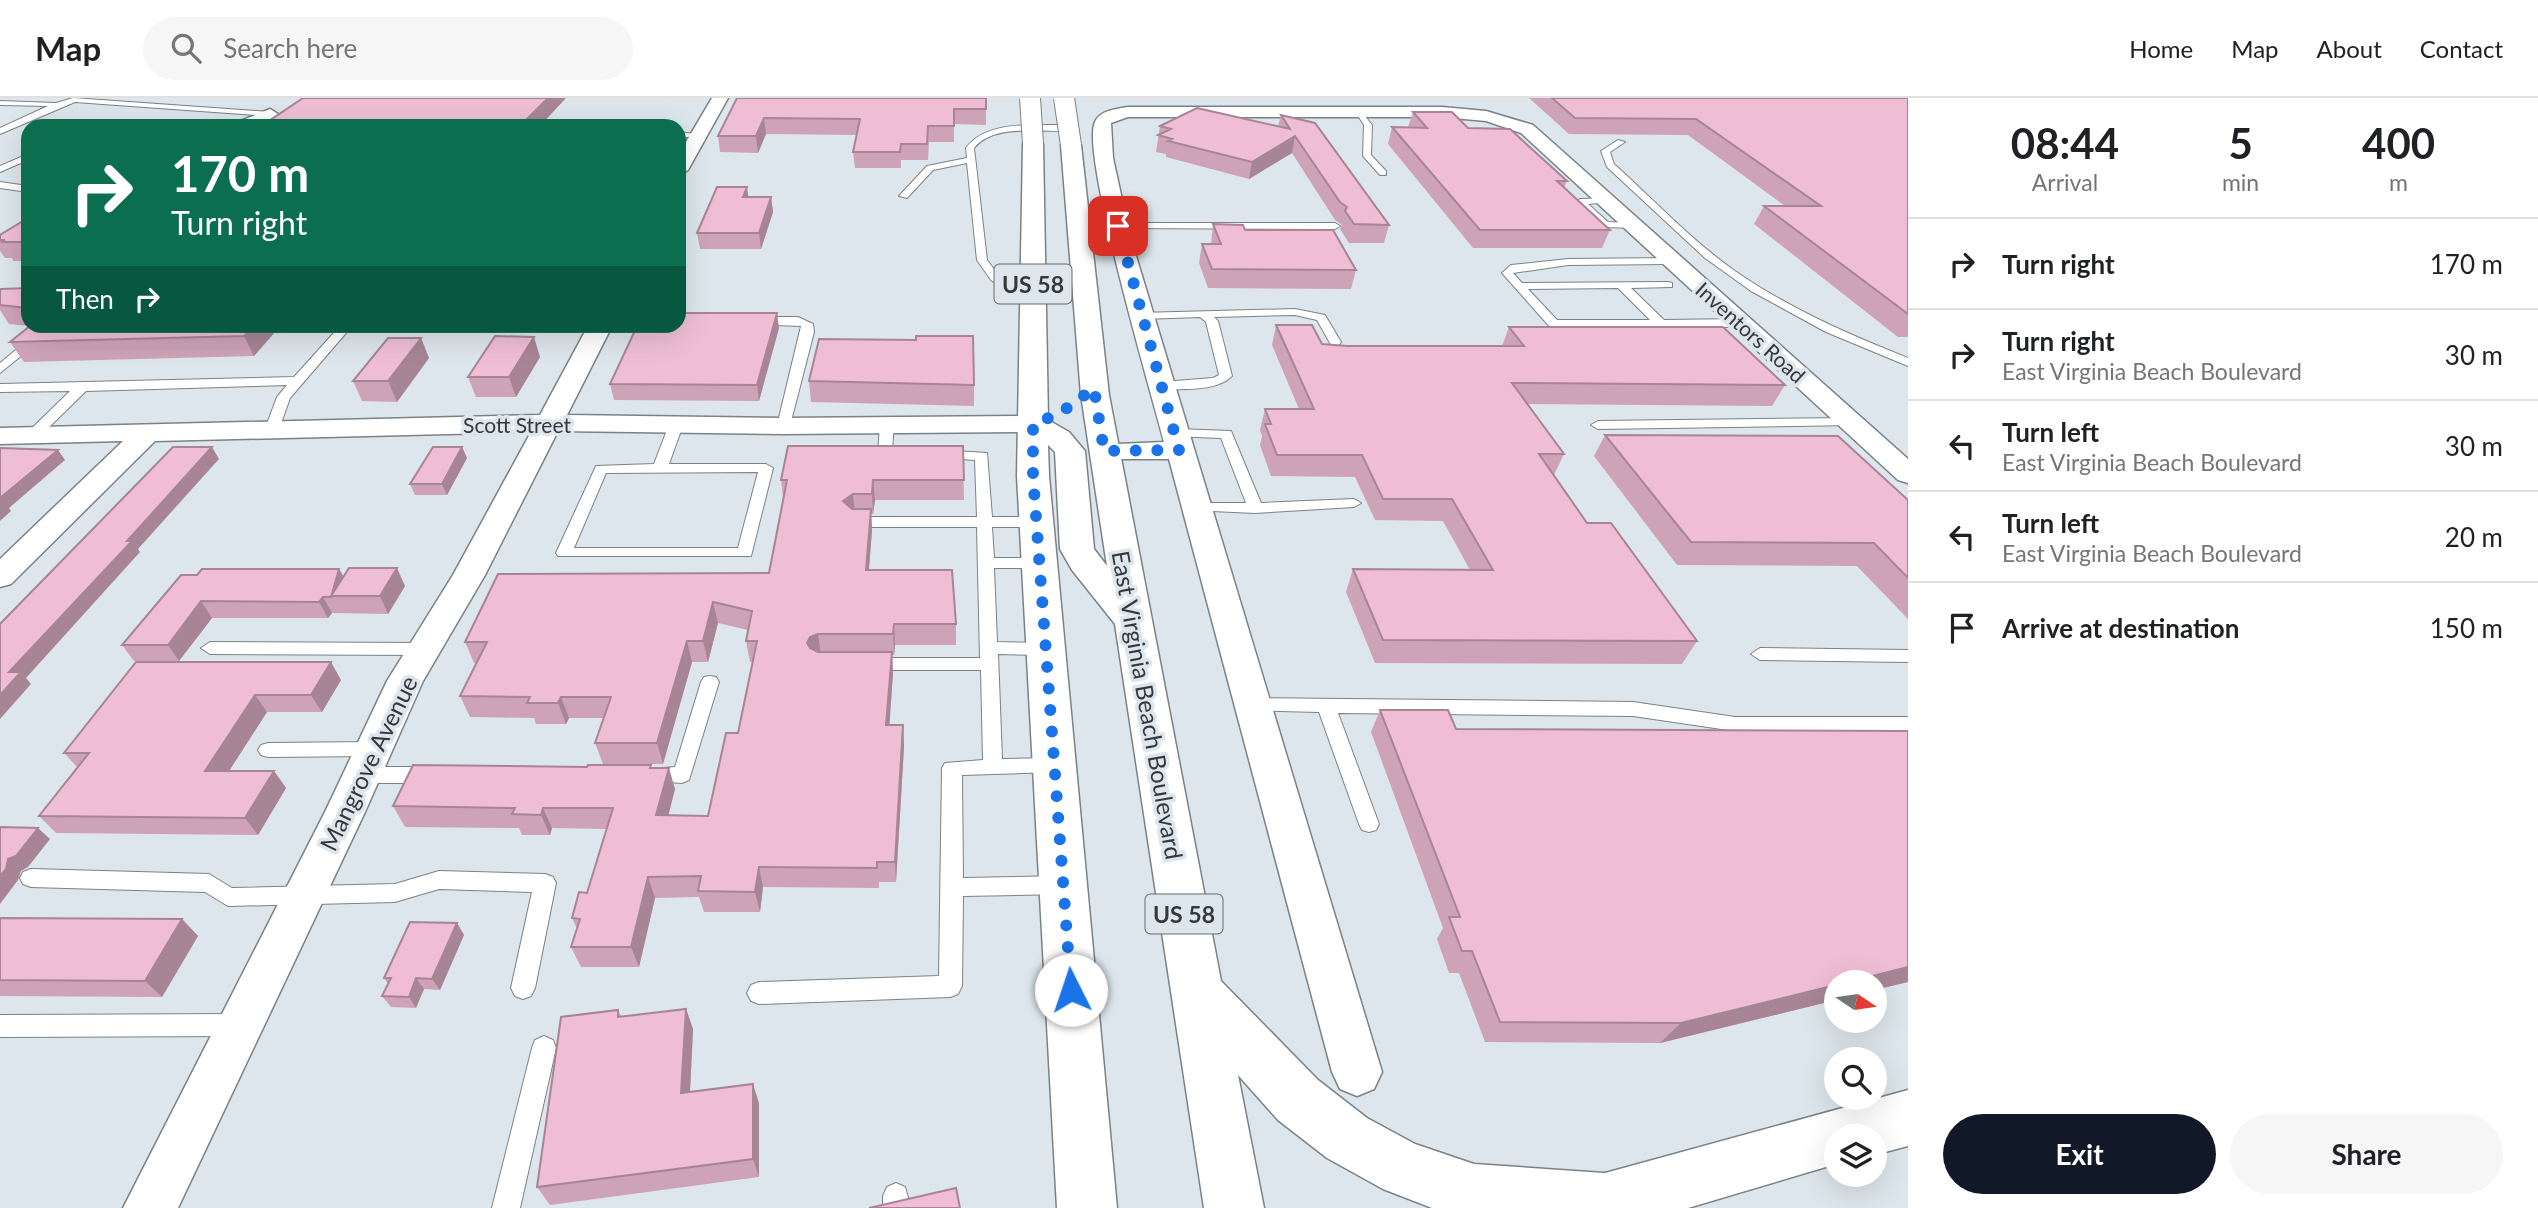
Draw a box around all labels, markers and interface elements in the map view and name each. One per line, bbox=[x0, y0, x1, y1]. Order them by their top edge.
search box bbox=[143, 17, 633, 80]
text: Map bbox=[35, 28, 101, 68]
icon: search bbox=[167, 29, 205, 67]
text: Search here bbox=[223, 32, 357, 64]
text: Home bbox=[2129, 34, 2193, 63]
text: Map bbox=[2231, 34, 2279, 63]
text: About bbox=[2317, 34, 2382, 63]
text: Contact bbox=[2420, 34, 2503, 63]
text: 08:44 bbox=[2011, 118, 2119, 168]
text: 5 bbox=[2228, 118, 2253, 168]
text: 400 bbox=[2362, 118, 2435, 168]
text: 170 m bbox=[171, 144, 309, 202]
icon: right bbox=[56, 147, 147, 238]
text: Arrival bbox=[2032, 168, 2098, 196]
text: min bbox=[2222, 168, 2259, 196]
text: m bbox=[2389, 168, 2408, 196]
pin bbox=[1088, 196, 1148, 256]
text: Turn right bbox=[171, 203, 307, 242]
icon: arrive bbox=[1099, 207, 1137, 245]
icon: right bbox=[1943, 245, 1981, 283]
text: Turn right bbox=[2002, 248, 2115, 280]
text: 170 m bbox=[2430, 248, 2503, 280]
road number: US 58 bbox=[995, 265, 1072, 304]
street label: Inventors Road bbox=[1691, 276, 1811, 388]
icon: right bbox=[128, 280, 166, 318]
text: Then bbox=[56, 283, 114, 315]
text: Turn right bbox=[2002, 325, 2115, 357]
icon: right bbox=[1943, 336, 1981, 374]
text: 30 m bbox=[2445, 339, 2503, 371]
text: East Virginia Beach Boulevard bbox=[2002, 357, 2302, 385]
street label: Scott Street bbox=[463, 412, 571, 437]
text: Turn left bbox=[2002, 416, 2099, 448]
icon: left bbox=[1943, 427, 1981, 465]
text: 30 m bbox=[2445, 430, 2503, 462]
text: East Virginia Beach Boulevard bbox=[2002, 448, 2302, 476]
text: Turn left bbox=[2002, 507, 2099, 539]
icon: left bbox=[1943, 518, 1981, 556]
text: 20 m bbox=[2445, 521, 2503, 553]
text: East Virginia Beach Boulevard bbox=[2002, 539, 2302, 567]
street label: East Virginia Beach Boulevard bbox=[1107, 548, 1189, 862]
icon: arrive bbox=[1943, 609, 1981, 647]
text: Arrive at destination bbox=[2002, 612, 2239, 644]
text: 150 m bbox=[2430, 612, 2503, 644]
street label: Mangrove Avenue bbox=[313, 671, 423, 855]
road number: US 58 bbox=[1146, 894, 1222, 934]
position arrow bbox=[1034, 953, 1108, 1027]
north arrow bbox=[1824, 970, 1886, 1032]
map controls bbox=[1824, 970, 1887, 1187]
button: search bbox=[1824, 1047, 1887, 1110]
button: Exit bbox=[1943, 1114, 2216, 1194]
button: Share bbox=[2230, 1114, 2503, 1194]
button: layers bbox=[1824, 1124, 1887, 1187]

